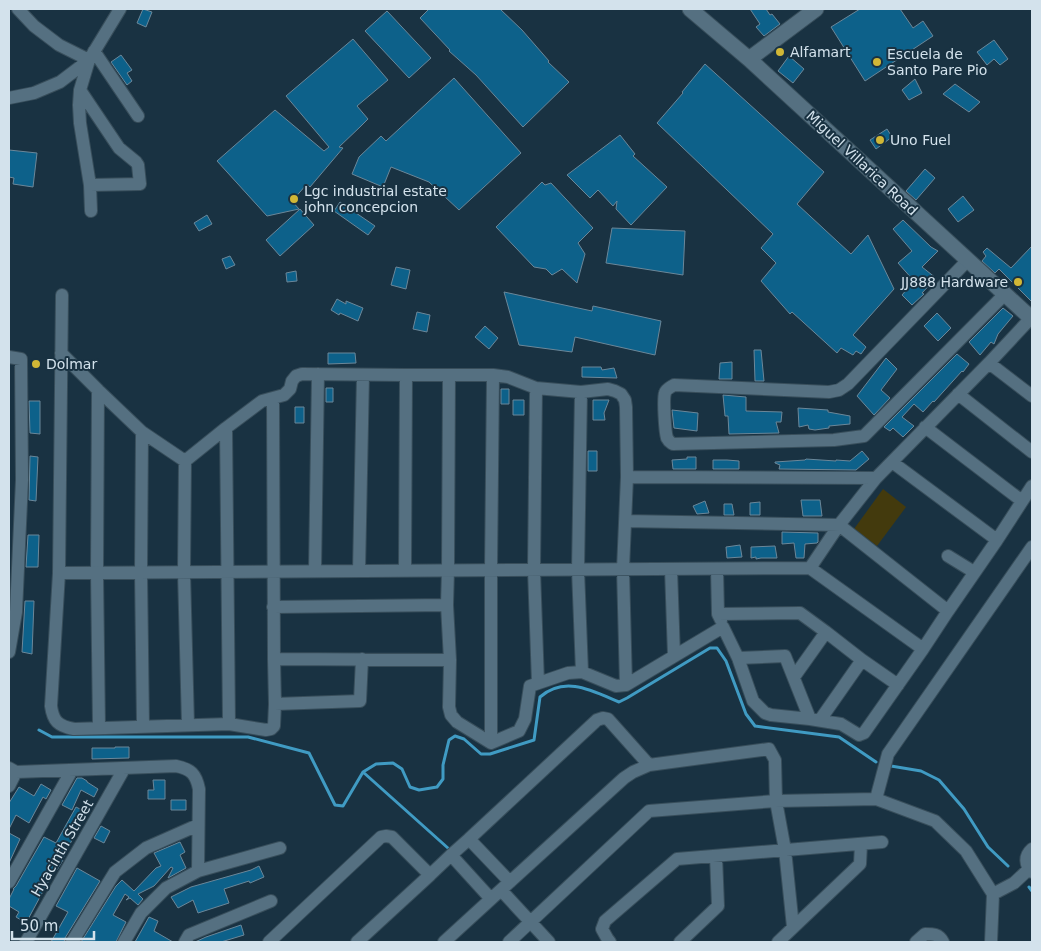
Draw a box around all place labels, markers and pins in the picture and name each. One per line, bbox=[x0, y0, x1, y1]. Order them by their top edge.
place label: Alfamart bbox=[790, 44, 851, 60]
marker: Alfamart bbox=[774, 46, 786, 58]
place label: Escuela de Santo Pare Pio bbox=[887, 46, 987, 78]
marker: Escuela de Santo Pare Pio bbox=[871, 56, 883, 68]
place label: Uno Fuel bbox=[890, 132, 951, 148]
marker: Uno Fuel bbox=[874, 134, 886, 146]
place label: Lgc industrial estate john concepcion bbox=[303, 183, 447, 215]
marker: Lgc industrial estate john concepcion bbox=[288, 193, 300, 205]
place label: JJ888 Hardware bbox=[900, 274, 1008, 290]
marker: JJ888 Hardware bbox=[1012, 276, 1024, 288]
place label: Dolmar bbox=[46, 356, 97, 372]
marker: Dolmar bbox=[30, 358, 42, 370]

